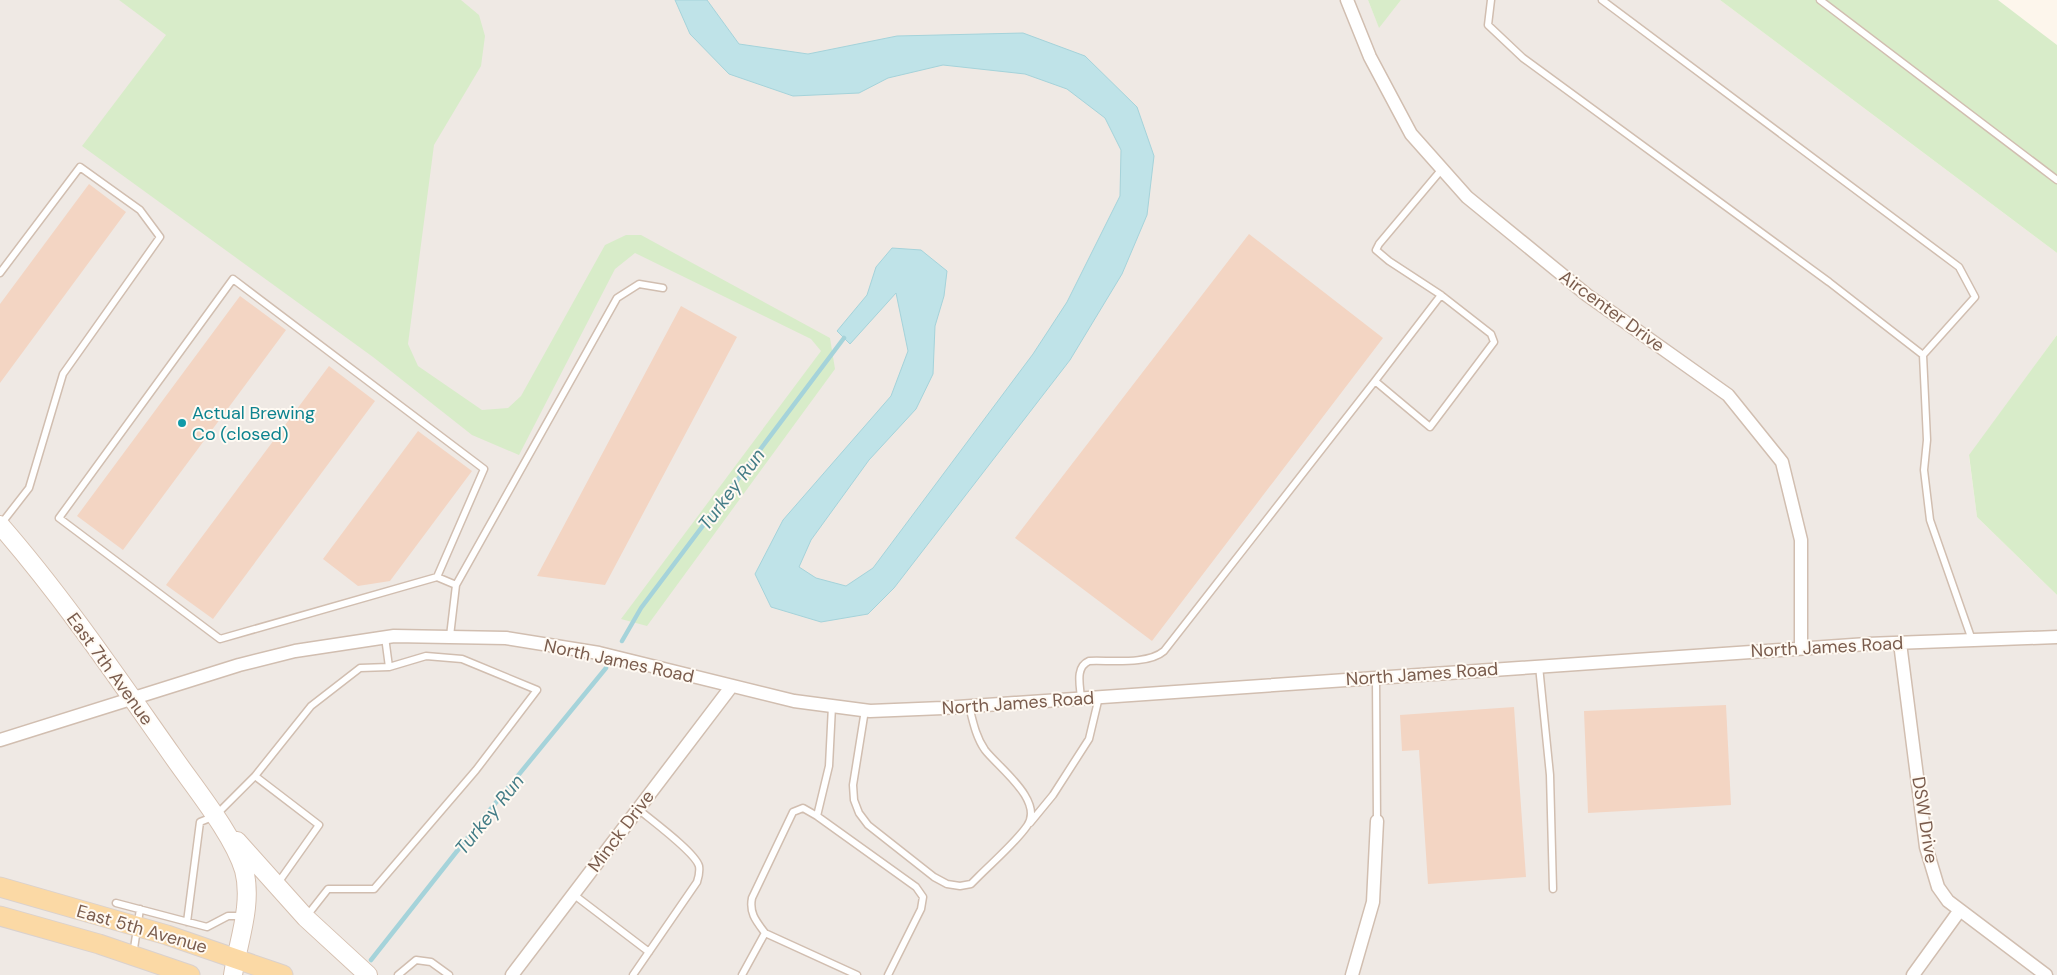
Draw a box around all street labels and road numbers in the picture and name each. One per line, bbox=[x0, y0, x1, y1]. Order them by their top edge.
street label: Aircenter Drive bbox=[1555, 265, 1669, 357]
street label: East 7th Avenue bbox=[61, 608, 159, 730]
street label: North James Road bbox=[1750, 631, 1904, 663]
street label: North James Road bbox=[542, 633, 696, 689]
street label: North James Road bbox=[1345, 657, 1499, 691]
street label: North James Road bbox=[941, 686, 1095, 720]
street label: DSW Drive bbox=[1906, 775, 1944, 865]
street label: Minck Drive bbox=[582, 785, 660, 877]
street label: East 5th Avenue bbox=[74, 899, 210, 959]

